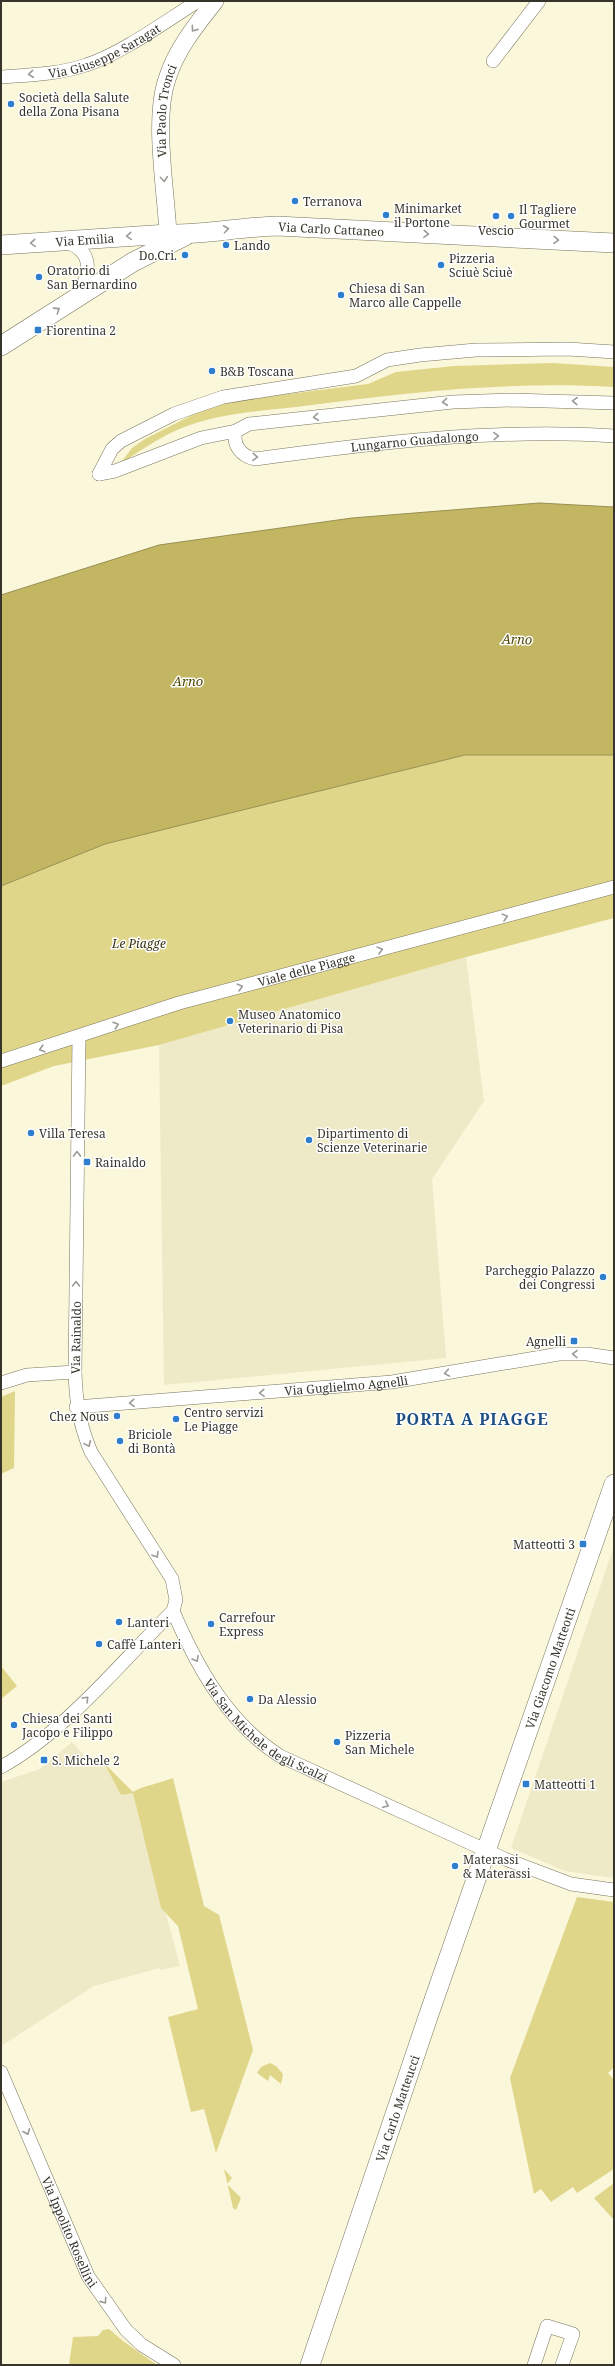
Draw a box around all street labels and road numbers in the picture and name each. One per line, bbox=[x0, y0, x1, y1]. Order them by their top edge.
street label: Via Giuseppe Saragat bbox=[47, 19, 163, 82]
street label: Via Paolo Tronci bbox=[152, 61, 180, 158]
street label: Via Carlo Cattaneo bbox=[278, 218, 385, 240]
street label: Via Emilia bbox=[55, 229, 115, 250]
street label: Lungarno Guadalongo bbox=[350, 427, 479, 455]
street label: Viale delle Piagge bbox=[256, 948, 357, 990]
street label: Via Rainaldo bbox=[66, 1301, 84, 1374]
street label: Via Guglielmo Agnelli bbox=[284, 1371, 409, 1399]
street label: Via Giacomo Matteotti bbox=[521, 1605, 579, 1731]
street label: Via San Michele degli Scalzi bbox=[201, 1675, 331, 1786]
street label: Via Carlo Matteucci bbox=[371, 2053, 423, 2164]
street label: Via Ippolito Rosellini bbox=[38, 2174, 102, 2291]

